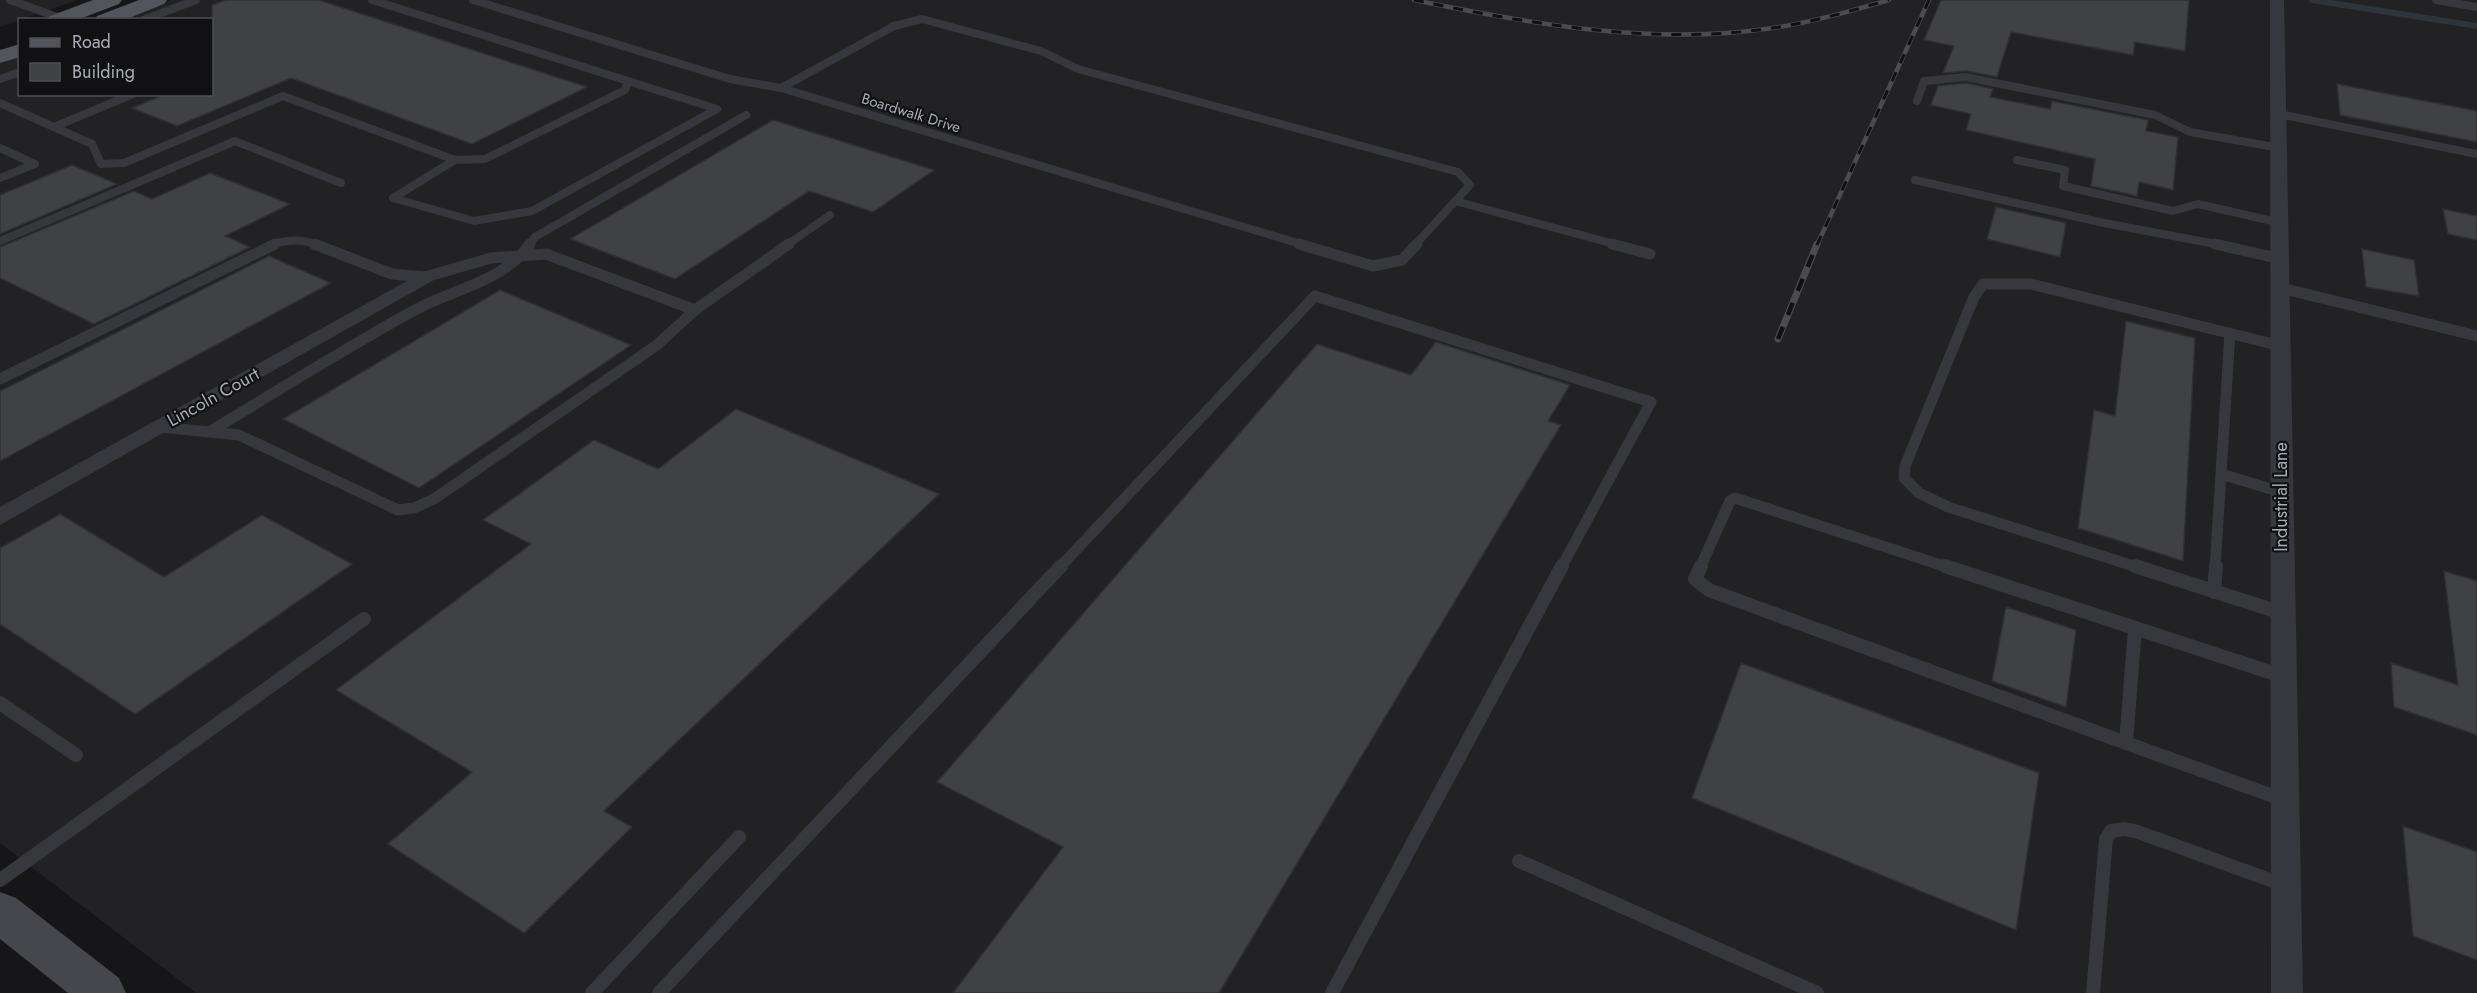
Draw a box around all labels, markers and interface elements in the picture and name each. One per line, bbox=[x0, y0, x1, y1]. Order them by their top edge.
legend bbox=[18, 18, 213, 96]
text: Road bbox=[72, 29, 111, 55]
text: Building bbox=[72, 59, 135, 85]
street label: Boardwalk Drive bbox=[859, 87, 964, 139]
street label: Lincoln Court bbox=[162, 361, 264, 433]
street label: Industrial Lane bbox=[2268, 442, 2294, 552]

